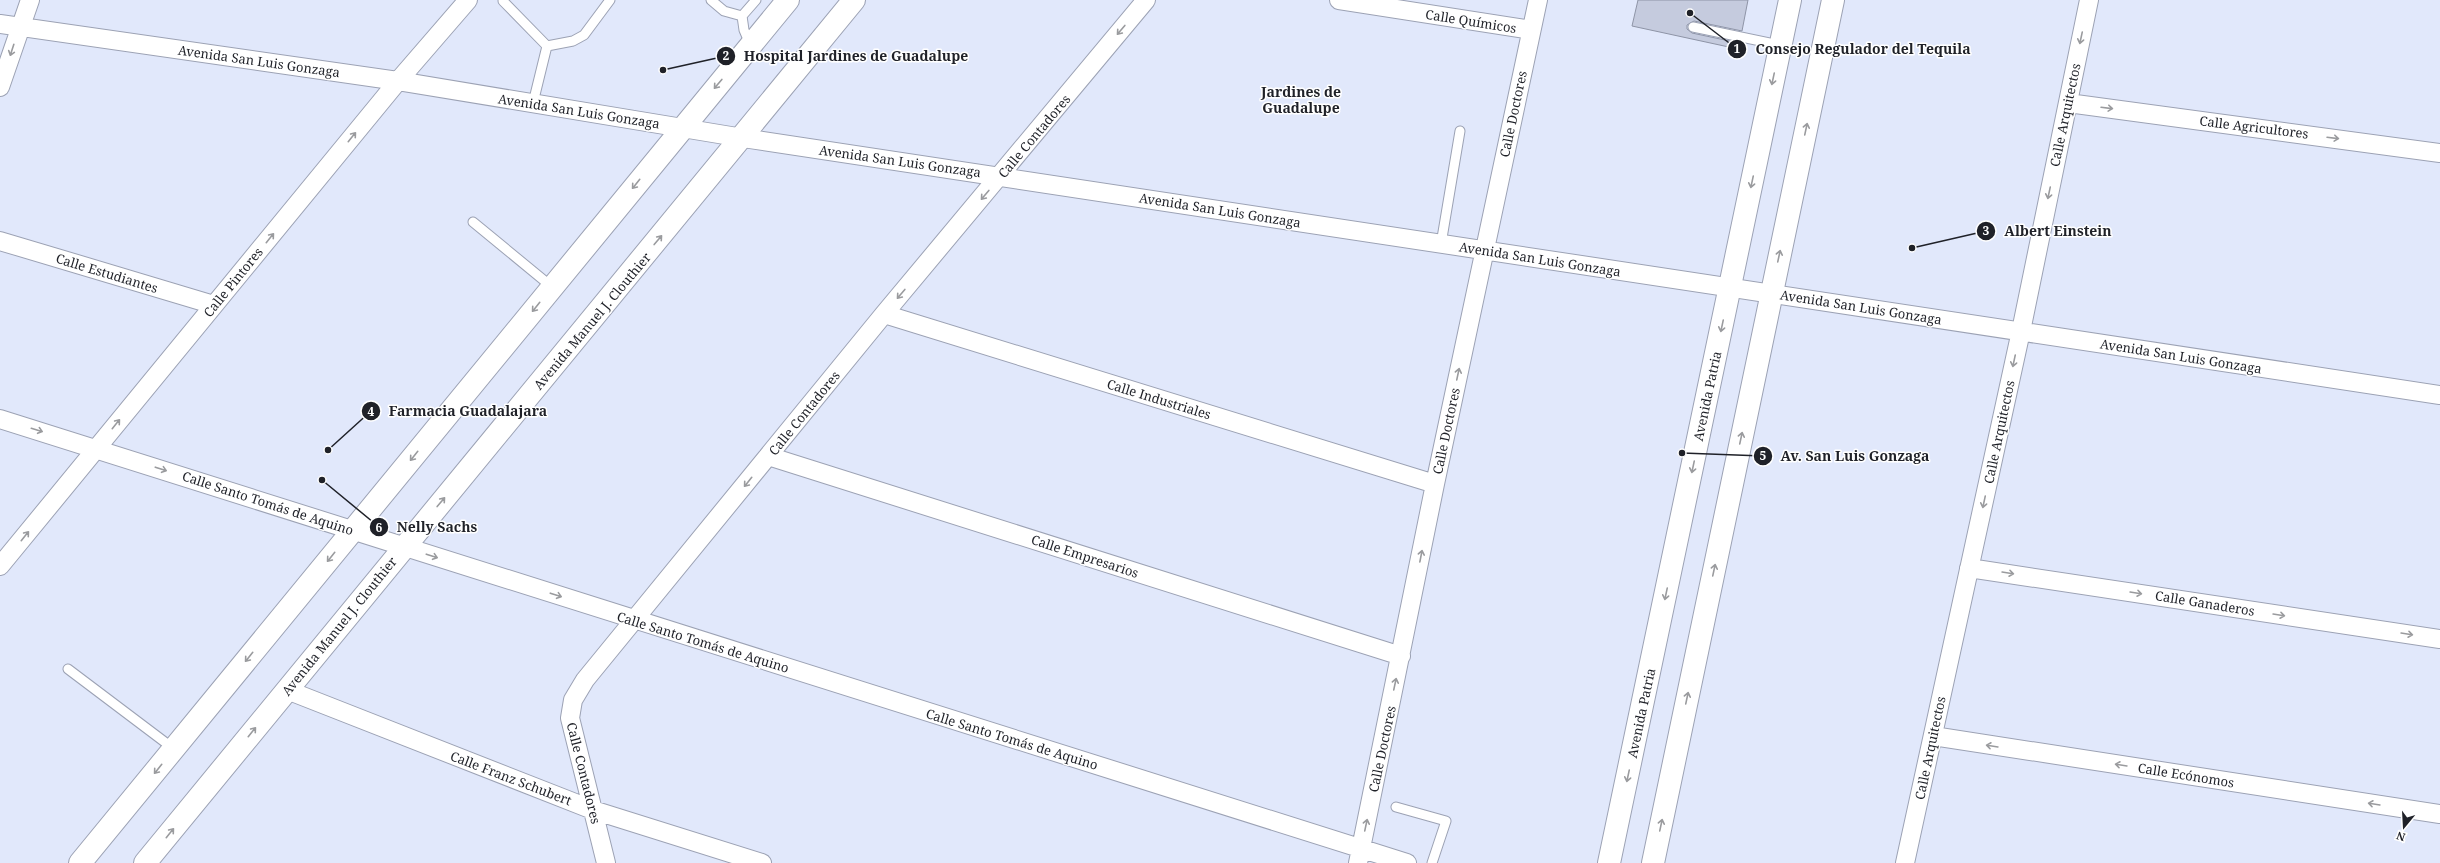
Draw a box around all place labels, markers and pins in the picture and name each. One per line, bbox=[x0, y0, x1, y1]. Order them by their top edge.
callout: Consejo Regulador del Tequila bbox=[1727, 36, 1978, 62]
callout: Hospital Jardines de Guadalupe bbox=[716, 43, 976, 69]
callout: Albert Einstein bbox=[1976, 218, 2120, 244]
callout: Farmacia Guadalajara bbox=[361, 398, 555, 424]
callout: Av. San Luis Gonzaga bbox=[1753, 443, 1938, 469]
callout: Nelly Sachs bbox=[369, 514, 486, 540]

